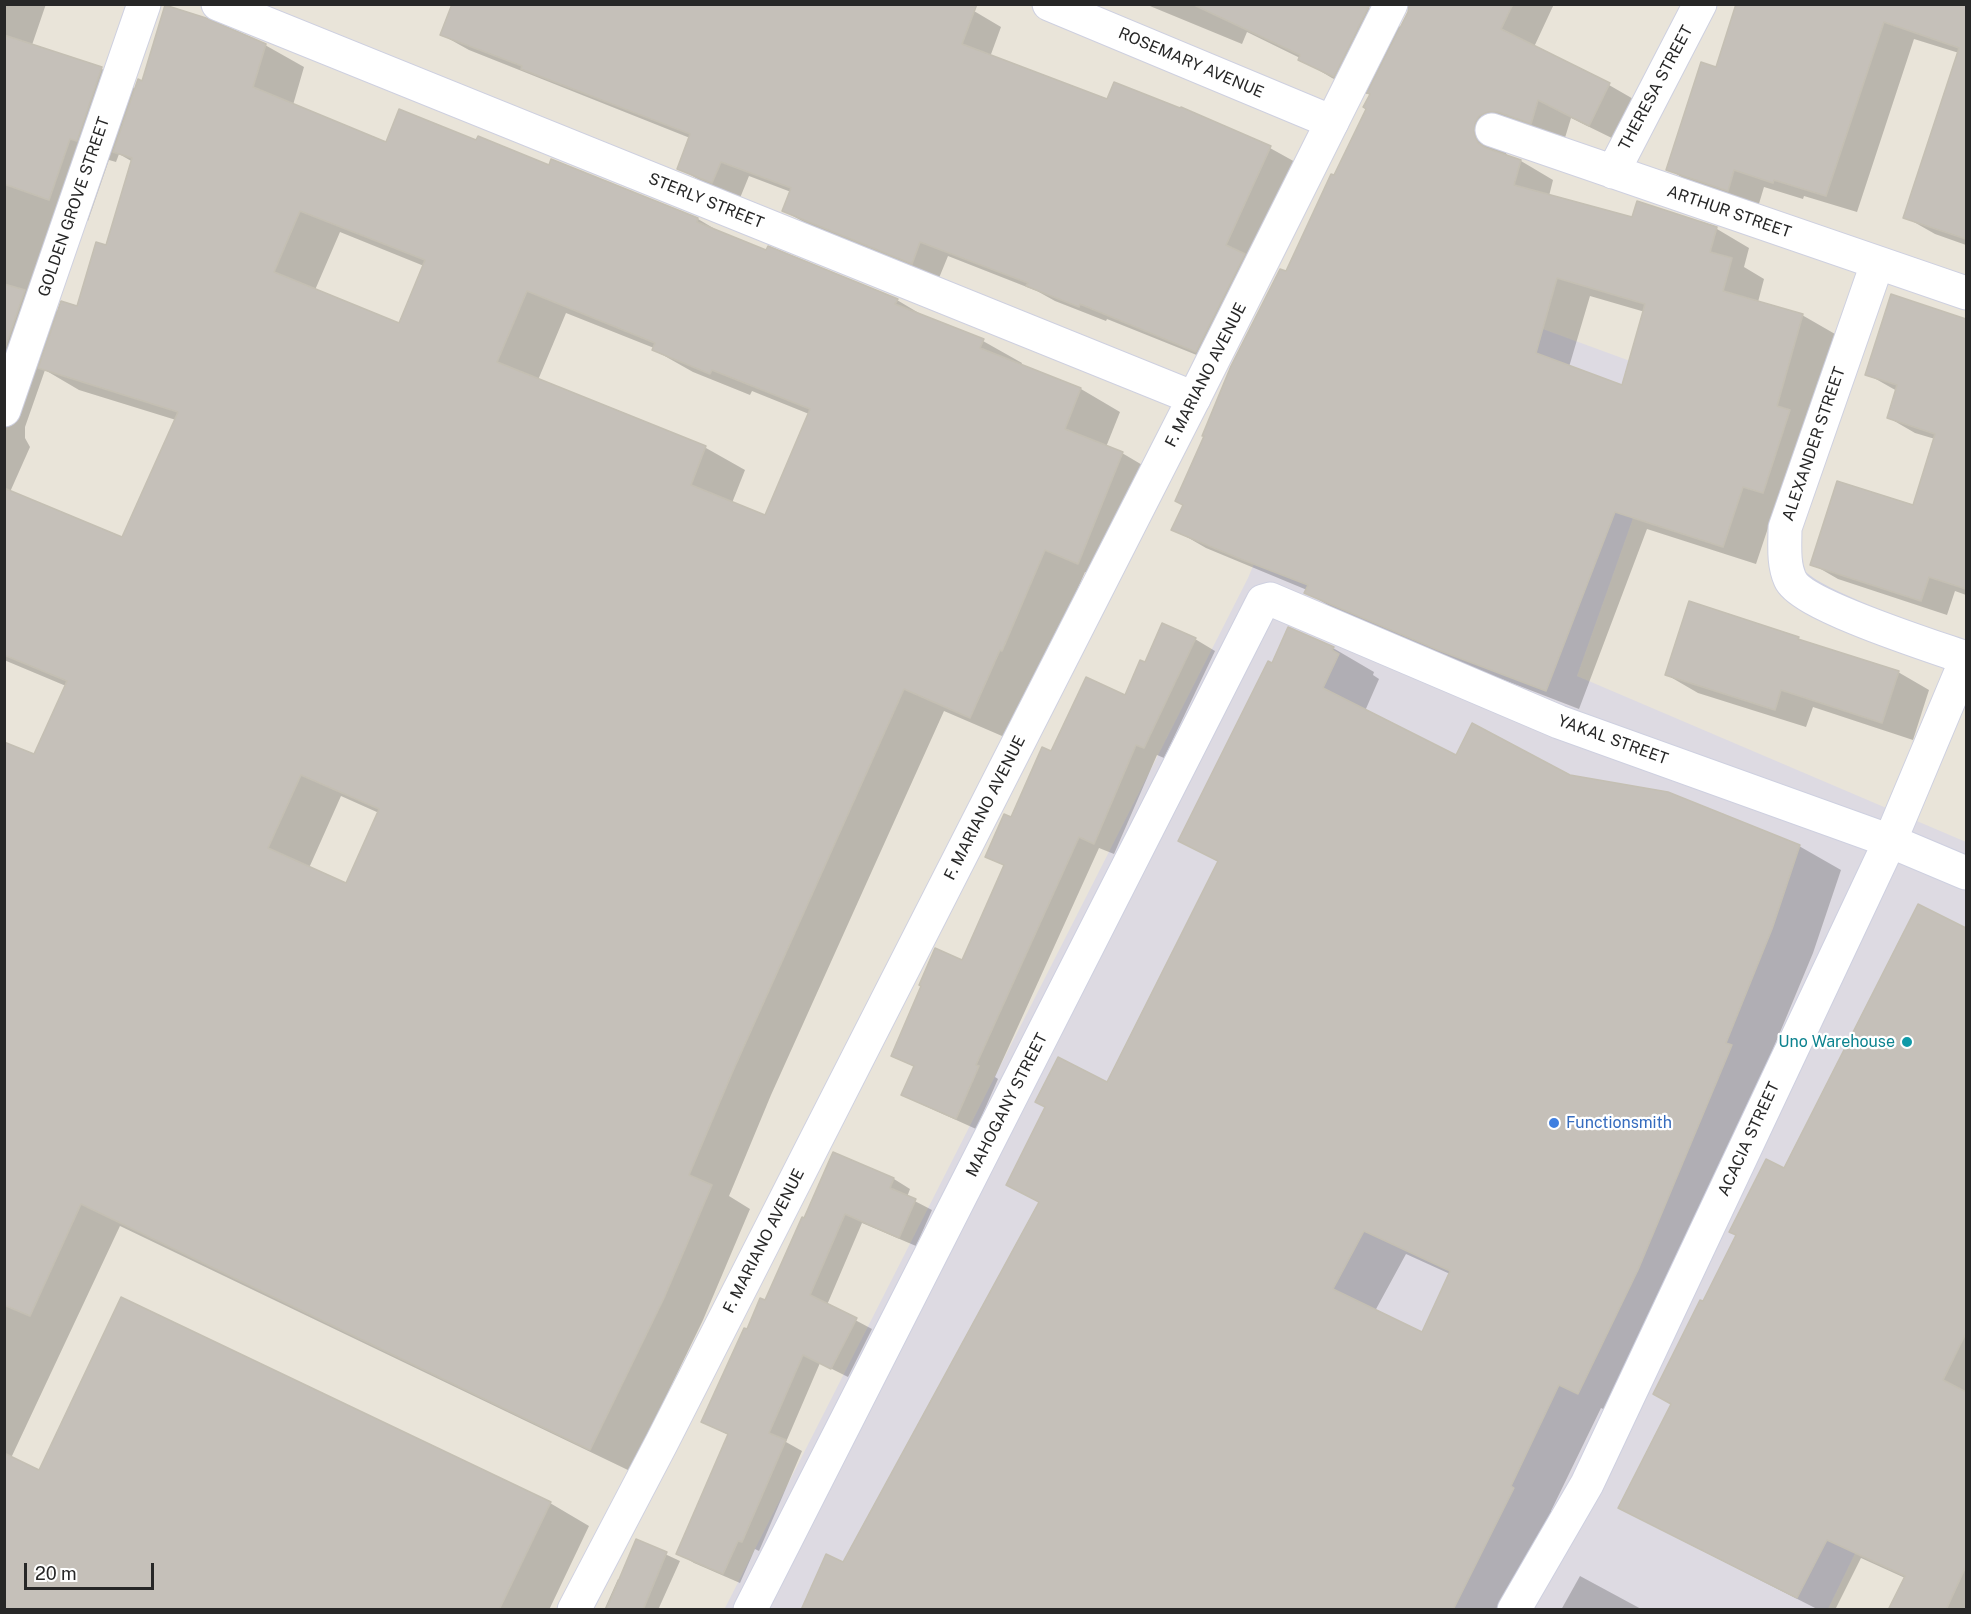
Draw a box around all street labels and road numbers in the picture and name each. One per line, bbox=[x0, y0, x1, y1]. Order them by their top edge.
street label: THERESA STREET bbox=[1615, 22, 1697, 154]
street label: ROSEMARY AVENUE bbox=[1115, 24, 1267, 102]
street label: GOLDEN GROVE STREET bbox=[34, 115, 114, 299]
street label: STERLY STREET bbox=[646, 169, 766, 233]
street label: ARTHUR STREET bbox=[1664, 182, 1794, 242]
street label: F. MARIANO AVENUE bbox=[1161, 300, 1251, 450]
street label: ALEXANDER STREET bbox=[1779, 364, 1849, 524]
street label: YAKAL STREET bbox=[1555, 711, 1671, 769]
street label: F. MARIANO AVENUE bbox=[940, 733, 1030, 883]
street label: MAHOGANY STREET bbox=[962, 1030, 1052, 1180]
street label: ACACIA STREET bbox=[1714, 1079, 1784, 1199]
street label: F. MARIANO AVENUE bbox=[719, 1166, 809, 1316]

